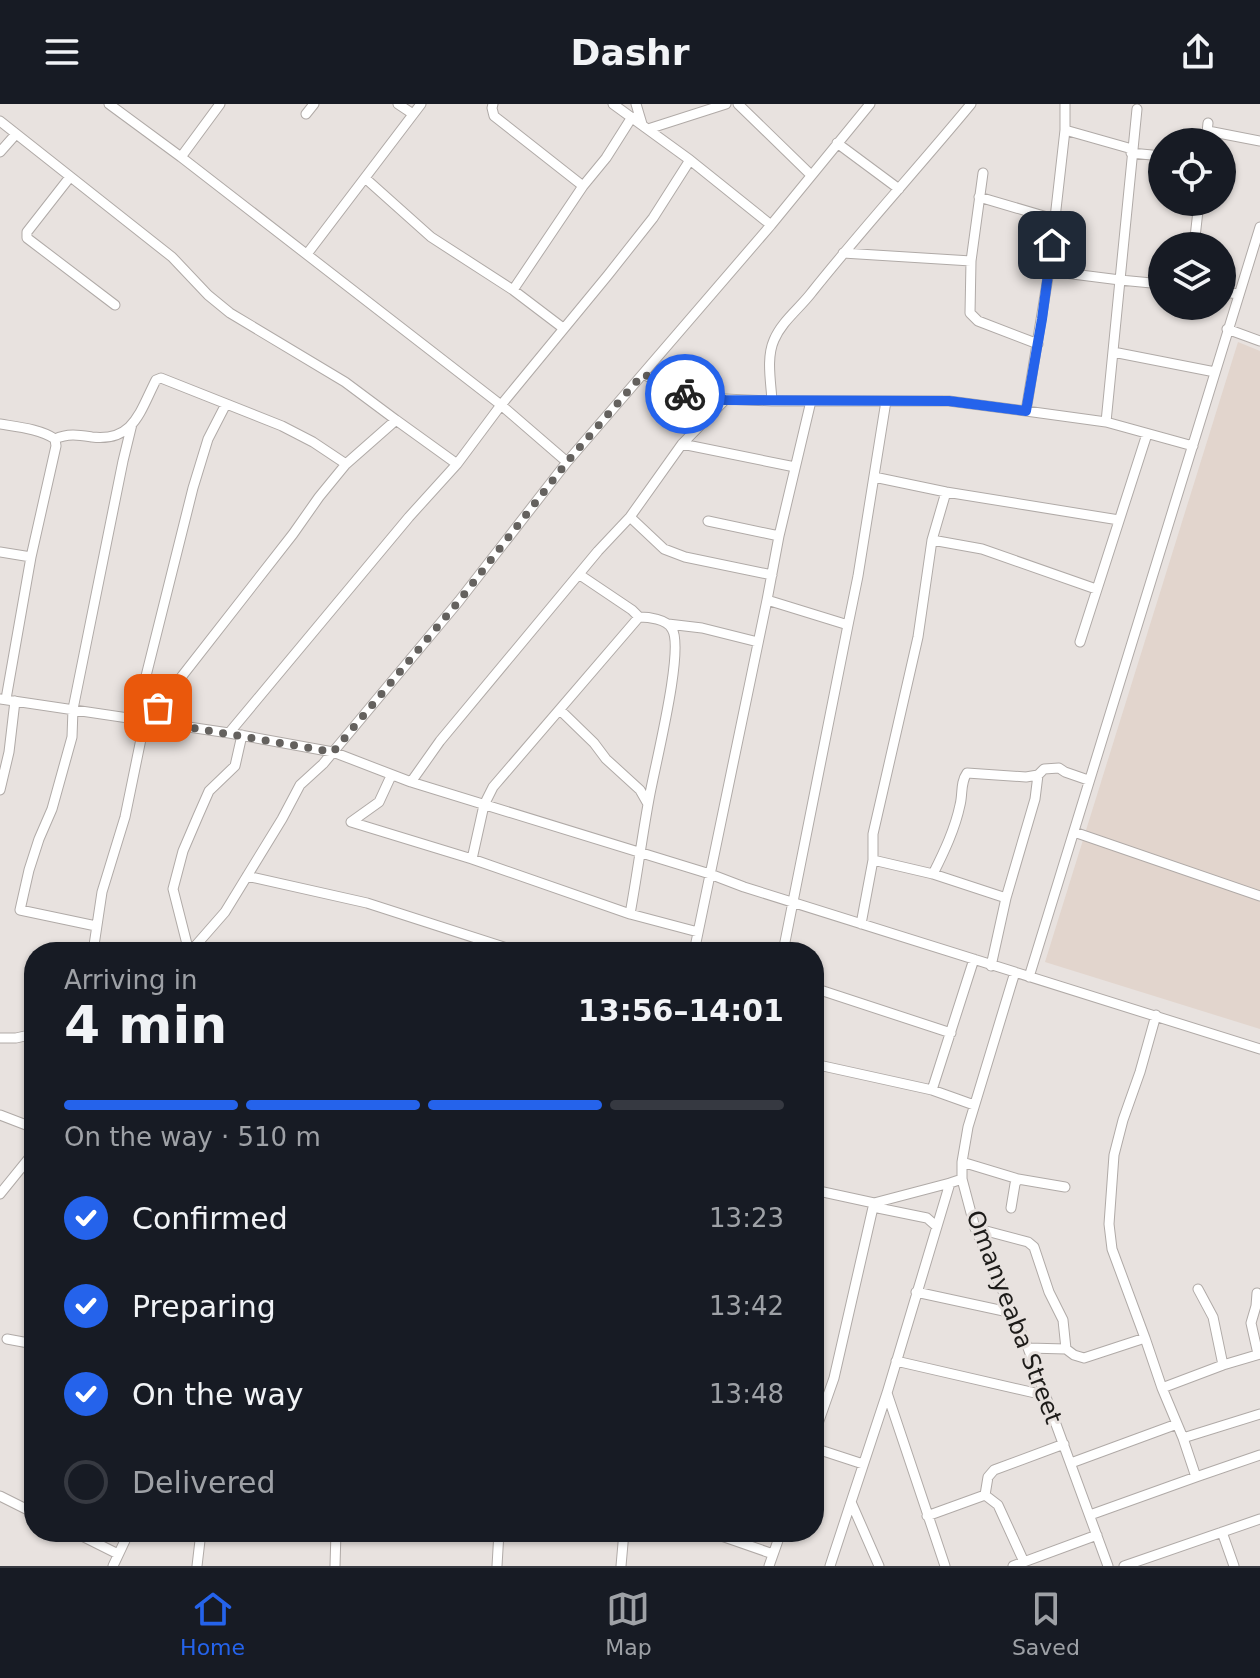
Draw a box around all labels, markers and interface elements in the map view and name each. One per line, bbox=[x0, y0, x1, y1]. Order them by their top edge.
icon: menu bbox=[40, 30, 84, 74]
icon: share bbox=[1176, 30, 1220, 74]
text: Dashr bbox=[571, 32, 690, 73]
map controls bbox=[1148, 128, 1236, 320]
button: locate bbox=[1148, 128, 1236, 216]
pin bbox=[1018, 211, 1086, 279]
icon: home bbox=[1030, 223, 1074, 267]
button: layers bbox=[1148, 232, 1236, 320]
courier bbox=[645, 354, 725, 434]
icon: bike bbox=[663, 372, 707, 416]
pin bbox=[124, 674, 192, 742]
icon: bag bbox=[136, 686, 180, 730]
text: Arriving in bbox=[64, 965, 198, 995]
text: 13:56–14:01 bbox=[578, 993, 784, 1028]
text: 4 min bbox=[64, 995, 227, 1055]
text: On the way · 510 m bbox=[64, 1122, 321, 1152]
icon: check bbox=[64, 1196, 108, 1240]
text: Confirmed bbox=[132, 1201, 288, 1236]
text: 13:23 bbox=[709, 1203, 784, 1233]
street label: Omanyeaba Street bbox=[960, 1206, 1068, 1428]
icon: check bbox=[64, 1284, 108, 1328]
text: Preparing bbox=[132, 1289, 276, 1324]
text: 13:42 bbox=[709, 1291, 784, 1321]
icon: check bbox=[64, 1372, 108, 1416]
text: On the way bbox=[132, 1377, 304, 1412]
text: 13:48 bbox=[709, 1379, 784, 1409]
text: Delivered bbox=[132, 1465, 276, 1500]
tab: Home bbox=[180, 1587, 245, 1660]
tab: Map bbox=[605, 1587, 652, 1660]
tab: Saved bbox=[1012, 1587, 1080, 1660]

